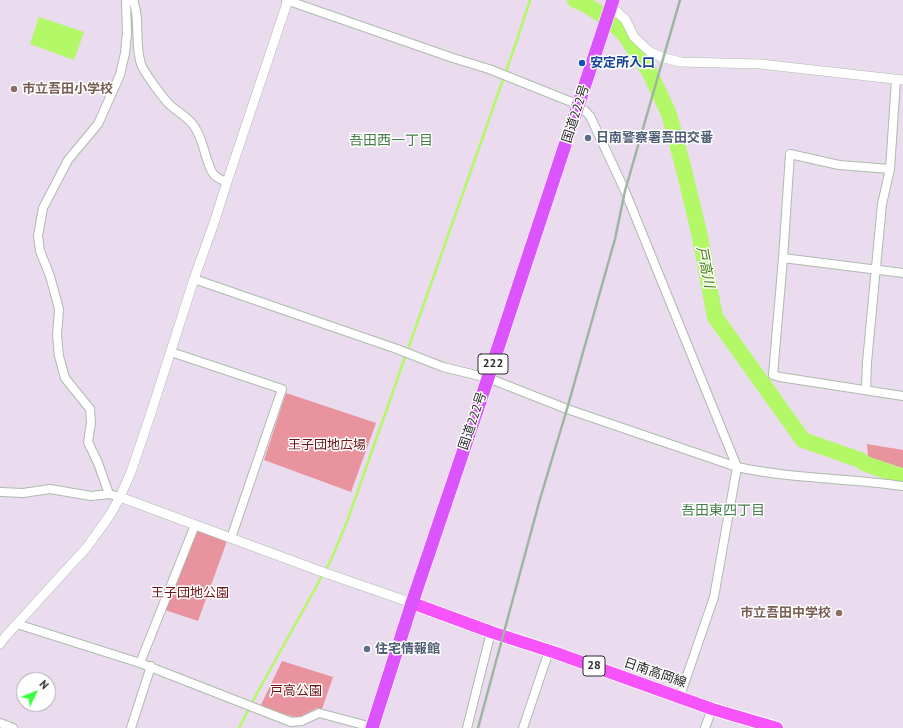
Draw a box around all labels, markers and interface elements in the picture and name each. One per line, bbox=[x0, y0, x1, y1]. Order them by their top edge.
place label: 安定所入口 bbox=[590, 55, 655, 71]
marker: 安定所入口 bbox=[577, 58, 587, 68]
place label: 市立吾田小学校 bbox=[22, 81, 113, 97]
street label: 国道222号 bbox=[559, 83, 593, 145]
marker: 市立吾田小学校 bbox=[9, 84, 19, 94]
place label: 日南警察署吾田交番 bbox=[596, 130, 713, 146]
district label: 吾田西一丁目 bbox=[349, 133, 433, 149]
marker: 日南警察署吾田交番 bbox=[583, 133, 593, 143]
water label: 戸高川 bbox=[693, 245, 717, 289]
road number: 222 bbox=[478, 354, 508, 374]
street label: 国道222号 bbox=[456, 390, 490, 452]
park label: 王子団地広場 bbox=[288, 437, 366, 453]
district label: 吾田東四丁目 bbox=[681, 503, 765, 519]
park label: 王子団地公園 bbox=[151, 585, 229, 601]
place label: 市立吾田中学校 bbox=[740, 605, 831, 621]
marker: 市立吾田中学校 bbox=[834, 608, 844, 618]
place label: 住宅情報館 bbox=[375, 641, 440, 657]
marker: 住宅情報館 bbox=[362, 644, 372, 654]
street label: 日南高岡線 bbox=[622, 655, 688, 691]
road number: 28 bbox=[583, 656, 605, 676]
north arrow bbox=[16, 672, 56, 712]
text: N bbox=[36, 677, 52, 692]
park label: 戸高公園 bbox=[270, 683, 322, 699]

